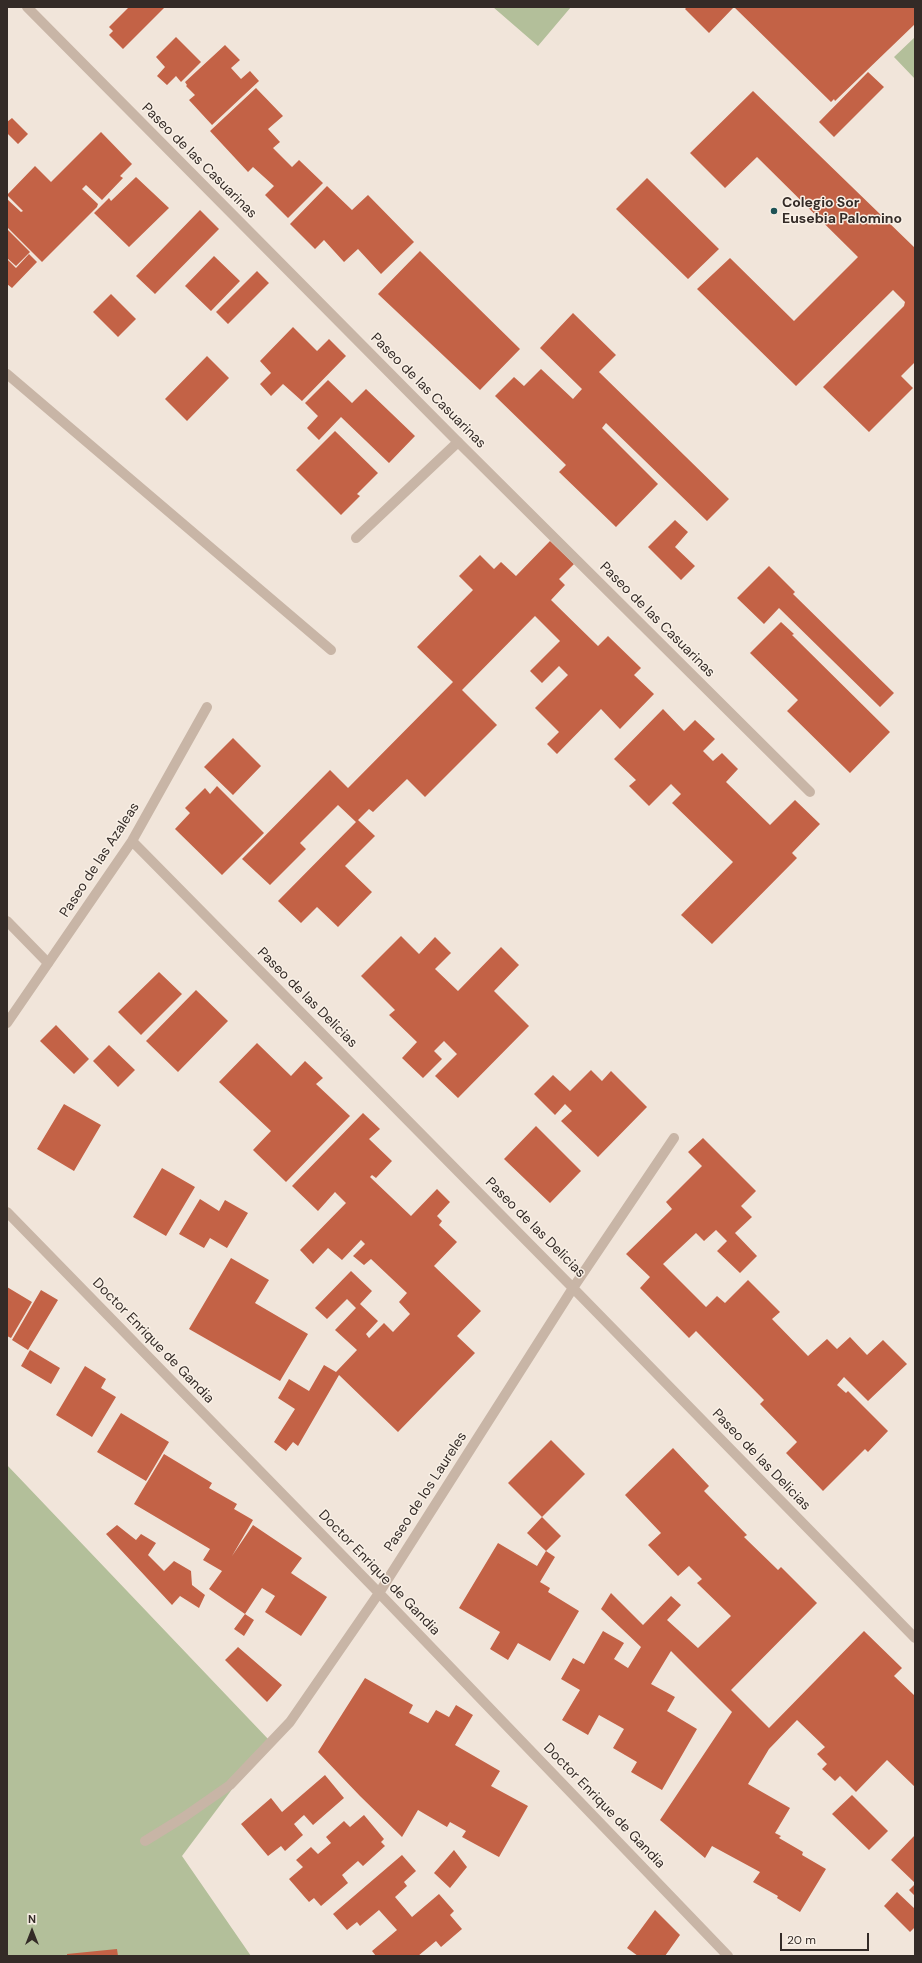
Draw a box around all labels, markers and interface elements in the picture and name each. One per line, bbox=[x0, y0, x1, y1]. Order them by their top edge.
street label: Paseo de las Casuarinas bbox=[138, 100, 260, 222]
place label: Colegio Sor Eusebia Palomino bbox=[782, 195, 902, 228]
marker: Colegio Sor Eusebia Palomino bbox=[769, 206, 779, 216]
street label: Paseo de las Casuarinas bbox=[367, 330, 489, 452]
street label: Paseo de las Casuarinas bbox=[596, 559, 718, 681]
street label: Paseo de las Azaleas bbox=[57, 799, 143, 921]
street label: Paseo de las Delicias bbox=[254, 945, 360, 1051]
street label: Paseo de las Delicias bbox=[482, 1175, 588, 1281]
street label: Doctor Enrique de Gandia bbox=[89, 1275, 217, 1407]
street label: Paseo de las Delicias bbox=[708, 1406, 814, 1514]
street label: Paseo de los Laureles bbox=[381, 1429, 471, 1555]
street label: Doctor Enrique de Gandia bbox=[315, 1507, 443, 1639]
street label: Doctor Enrique de Gandia bbox=[540, 1740, 668, 1872]
north arrow bbox=[12, 1911, 52, 1951]
text: N bbox=[28, 1912, 36, 1926]
scale bar bbox=[782, 1925, 871, 1951]
text: 20 m bbox=[787, 1932, 816, 1948]

